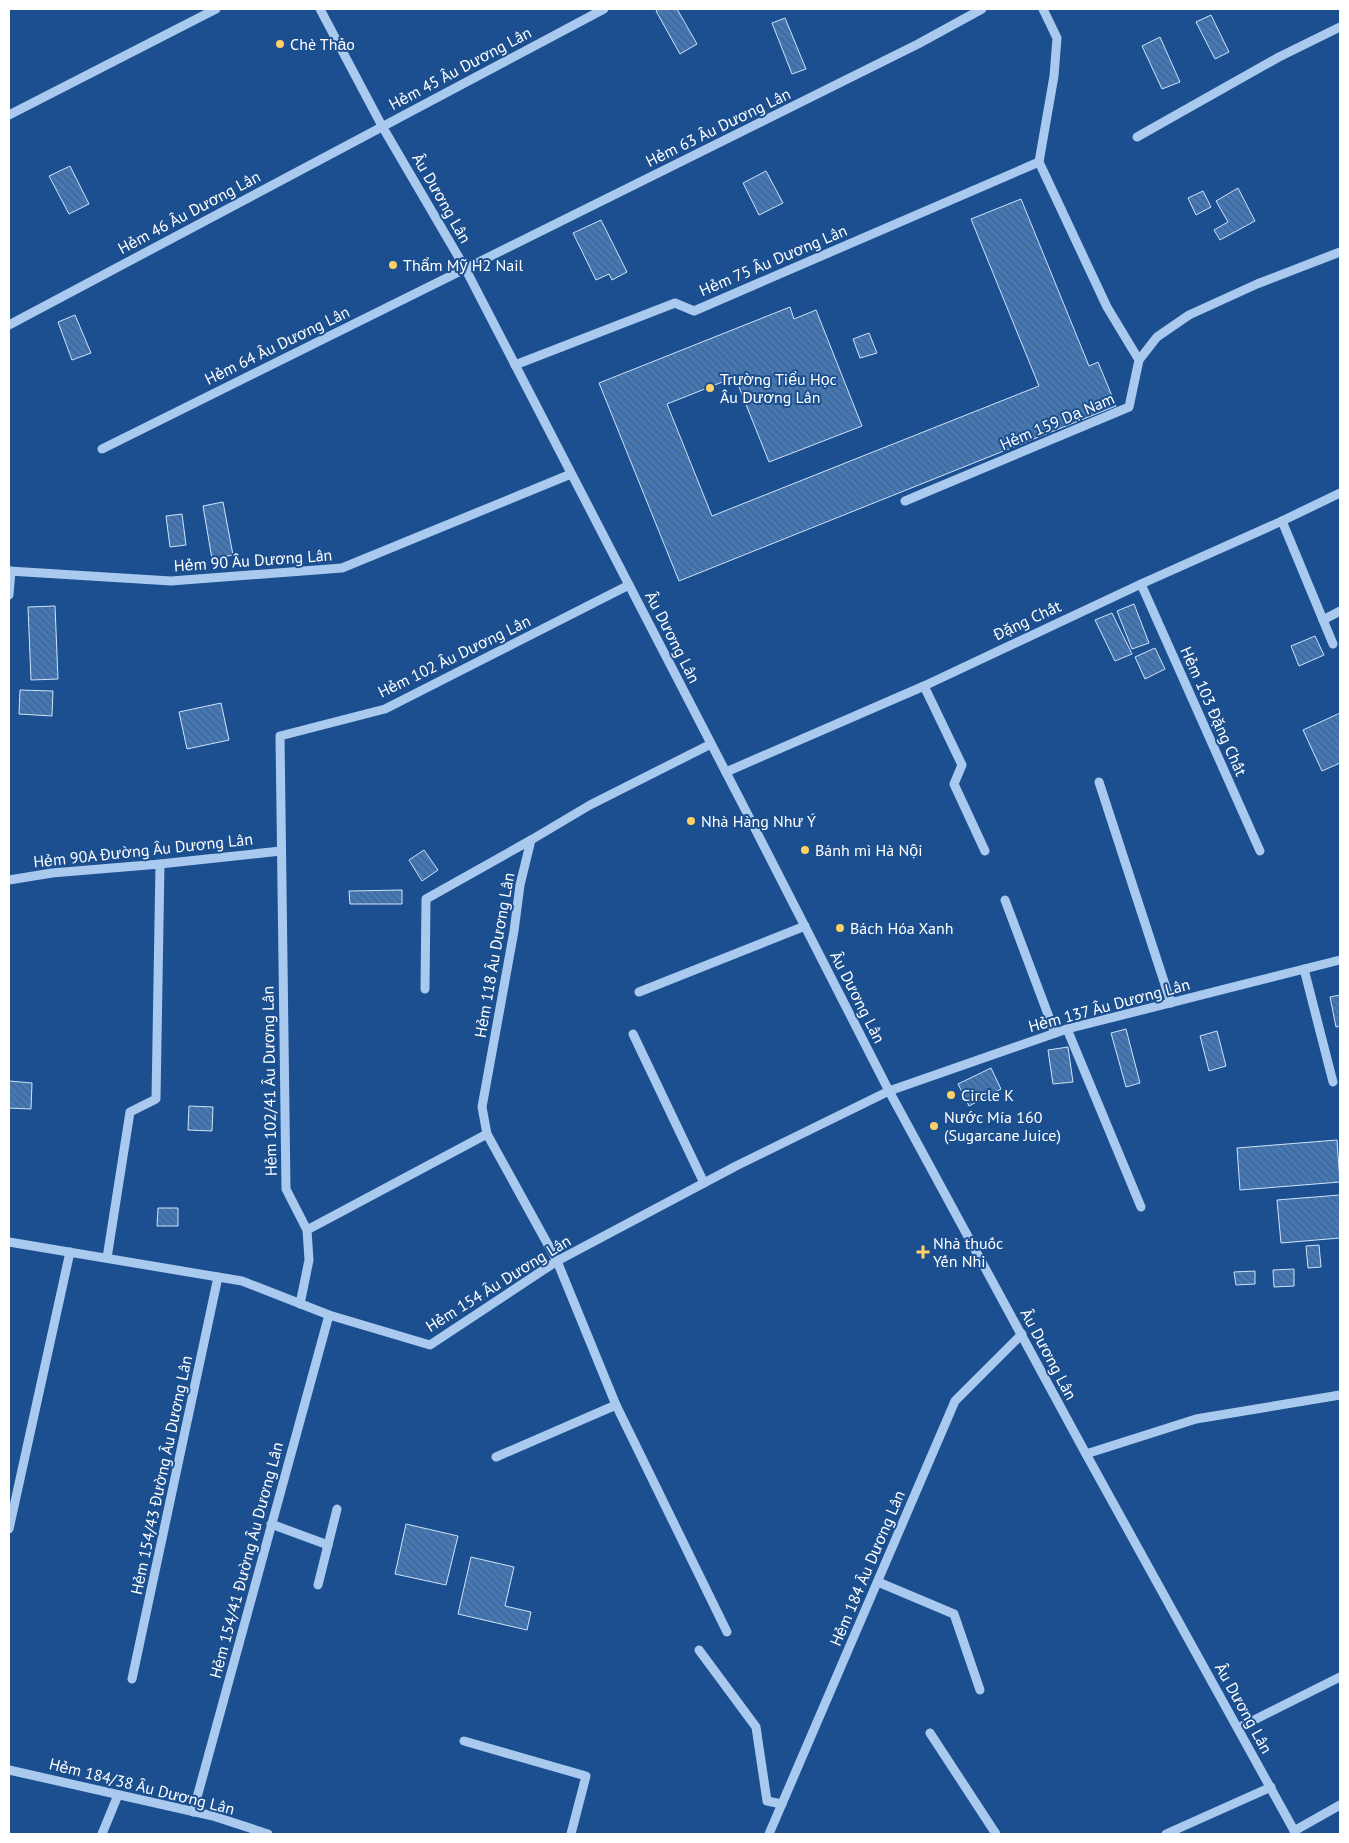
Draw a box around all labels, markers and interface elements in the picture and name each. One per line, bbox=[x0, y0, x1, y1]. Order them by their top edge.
street label: Hẻm 45 Âu Dương Lân bbox=[385, 22, 535, 114]
place label: Chè Thảo bbox=[290, 34, 355, 54]
marker: Chè Thảo bbox=[274, 38, 286, 50]
street label: Hẻm 63 Âu Dương Lân bbox=[642, 83, 794, 171]
street label: Âu Dương Lân bbox=[408, 149, 476, 247]
street label: Hẻm 46 Âu Dương Lân bbox=[114, 166, 264, 258]
street label: Hẻm 75 Âu Dương Lân bbox=[696, 220, 850, 300]
place label: Thẩm Mỹ H2 Nail bbox=[403, 255, 523, 275]
marker: Thẩm Mỹ H2 Nail bbox=[387, 259, 399, 271]
street label: Hẻm 64 Âu Dương Lân bbox=[201, 301, 353, 389]
place label: Trường Tiểu Học Âu Dương Lân bbox=[720, 369, 837, 407]
marker: Trường Tiểu Học Âu Dương Lân bbox=[704, 382, 716, 394]
street label: Hẻm 159 Dạ Nam bbox=[997, 388, 1117, 454]
street label: Hẻm 90 Âu Dương Lân bbox=[173, 544, 333, 576]
street label: Âu Dương Lân bbox=[641, 588, 705, 686]
street label: Đặng Chất bbox=[989, 595, 1065, 645]
street label: Hẻm 102 Âu Dương Lân bbox=[374, 610, 534, 702]
street label: Hẻm 103 Đặng Chất bbox=[1176, 643, 1252, 779]
place label: Nhà Hàng Như Ý bbox=[701, 811, 816, 831]
marker: Nhà Hàng Như Ý bbox=[685, 815, 697, 827]
street label: Hẻm 90A Đường Âu Dương Lân bbox=[32, 829, 254, 871]
place label: Bánh mì Hà Nội bbox=[815, 840, 923, 860]
marker: Bánh mì Hà Nội bbox=[799, 844, 811, 856]
street label: Hẻm 118 Âu Dương Lân bbox=[470, 871, 518, 1039]
place label: Bách Hóa Xanh bbox=[850, 918, 953, 938]
marker: Bách Hóa Xanh bbox=[834, 922, 846, 934]
street label: Âu Dương Lân bbox=[826, 948, 890, 1046]
street label: Hẻm 137 Âu Dương Lân bbox=[1026, 974, 1192, 1036]
street label: Hẻm 102/41 Âu Dương Lân bbox=[257, 986, 281, 1176]
place label: Circle K bbox=[961, 1085, 1014, 1105]
marker: Circle K bbox=[945, 1089, 957, 1101]
place label: Nước Mía 160 (Sugarcane Juice) bbox=[944, 1107, 1061, 1145]
marker: Nước Mía 160 (Sugarcane Juice) bbox=[928, 1120, 940, 1132]
street label: Hẻm 154 Âu Dương Lân bbox=[422, 1230, 574, 1336]
place label: Nhà thuốc Yến Nhi bbox=[933, 1233, 1003, 1271]
marker: Nhà thuốc Yến Nhi bbox=[917, 1246, 929, 1258]
street label: Âu Dương Lân bbox=[1017, 1305, 1081, 1403]
street label: Hẻm 154/43 Đường Âu Dương Lân bbox=[126, 1354, 196, 1596]
street label: Hẻm 154/41 Đường Âu Dương Lân bbox=[205, 1440, 287, 1680]
street label: Hẻm 184 Âu Dương Lân bbox=[825, 1487, 909, 1649]
street label: Âu Dương Lân bbox=[1211, 1659, 1277, 1757]
street label: Hẻm 184/38 Âu Dương Lân bbox=[47, 1753, 237, 1819]

